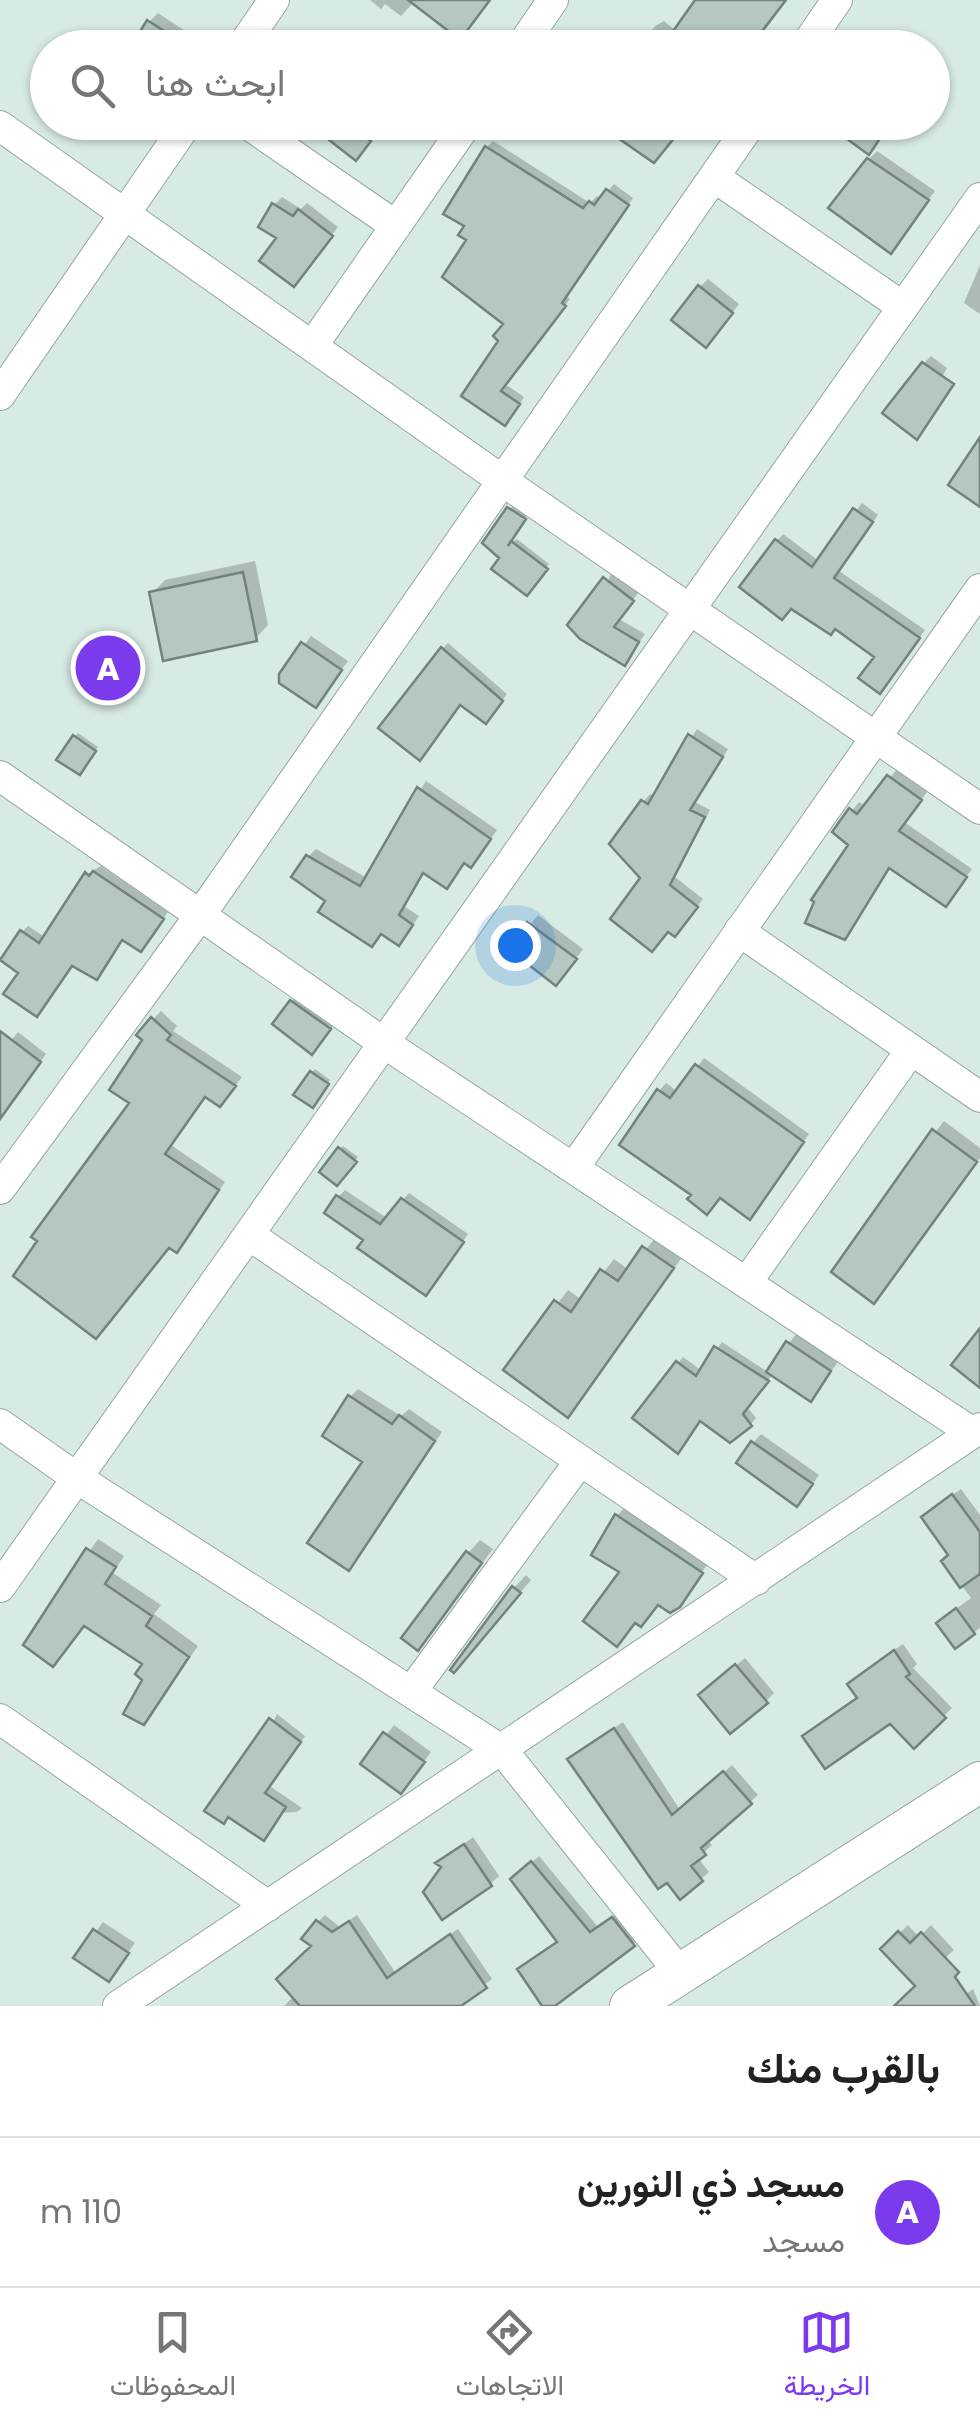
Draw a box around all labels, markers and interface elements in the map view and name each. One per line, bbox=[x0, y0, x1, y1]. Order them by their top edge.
search box bbox=[30, 30, 950, 140]
text: ابحث هنا bbox=[145, 56, 286, 109]
icon: search bbox=[65, 58, 120, 113]
pin: A bbox=[76, 630, 140, 706]
your location bbox=[490, 920, 541, 971]
text: بالقرب منك bbox=[747, 2039, 940, 2098]
text: مسجد ذي النورين bbox=[577, 2157, 845, 2210]
text: 110 m bbox=[40, 2189, 122, 2234]
text: A bbox=[896, 2189, 919, 2234]
text: مسجد bbox=[762, 2218, 845, 2263]
tab: المحفوظات bbox=[110, 2305, 236, 2410]
tab: الاتجاهات bbox=[455, 2305, 564, 2410]
tab: الخريطة bbox=[784, 2305, 870, 2410]

